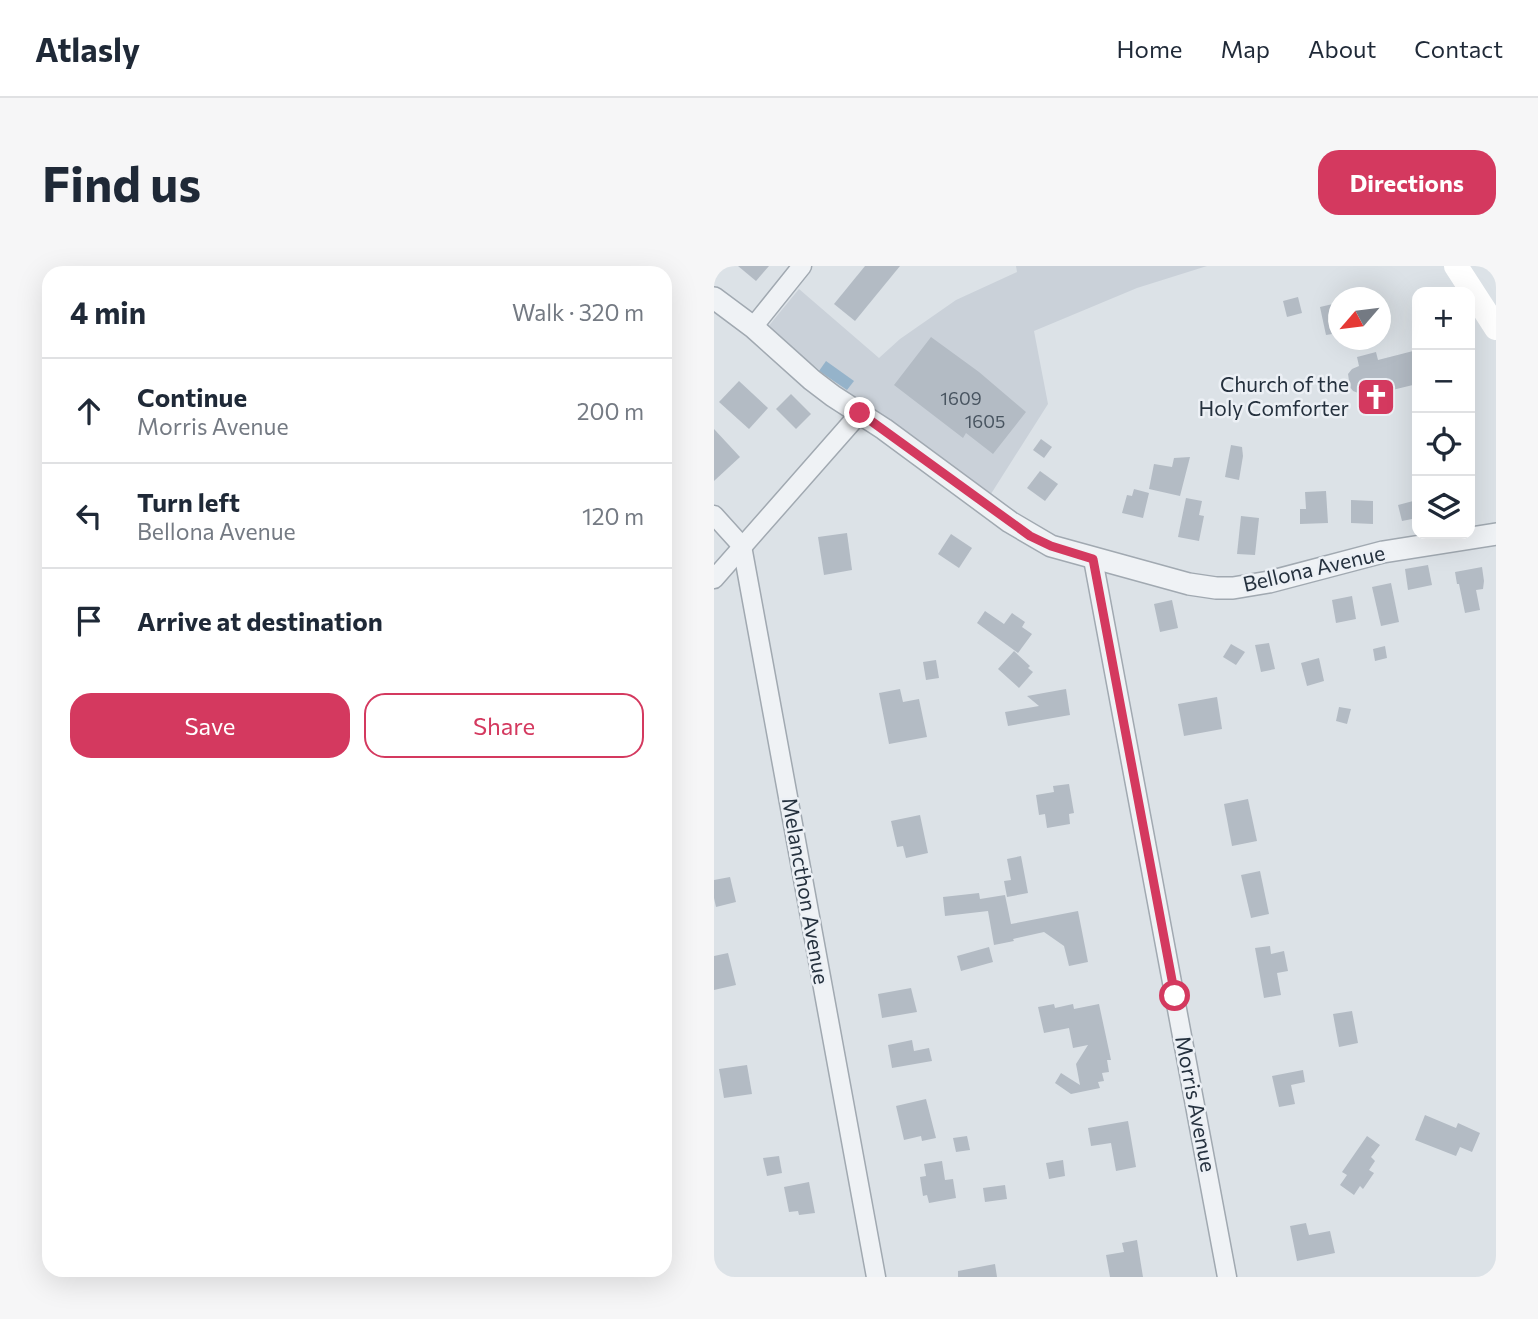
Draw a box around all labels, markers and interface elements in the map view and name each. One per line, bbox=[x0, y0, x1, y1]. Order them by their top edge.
text: Atlasly bbox=[35, 28, 140, 69]
text: Home bbox=[1117, 34, 1183, 63]
text: Map bbox=[1221, 34, 1270, 63]
text: About bbox=[1308, 34, 1376, 63]
text: Contact bbox=[1414, 34, 1503, 63]
button: Directions bbox=[1318, 150, 1496, 215]
text: Find us bbox=[42, 152, 201, 212]
north arrow bbox=[1328, 287, 1391, 350]
map controls bbox=[1412, 287, 1475, 539]
button: + bbox=[1412, 287, 1475, 350]
text: 4 min bbox=[70, 293, 146, 330]
text: Walk · 320 m bbox=[512, 298, 644, 326]
button: − bbox=[1412, 350, 1475, 413]
place label: Church of the Holy Comforter bbox=[1199, 371, 1349, 420]
church icon: Church of the Holy Comforter bbox=[1355, 376, 1397, 418]
text: Continue bbox=[137, 381, 247, 412]
house number: 1609 bbox=[940, 387, 982, 409]
icon: ahead bbox=[70, 392, 108, 430]
text: 200 m bbox=[577, 397, 644, 425]
route end bbox=[844, 397, 875, 428]
house number: 1605 bbox=[965, 410, 1005, 432]
text: Morris Avenue bbox=[137, 412, 289, 440]
button: locate bbox=[1412, 413, 1475, 476]
button: layers bbox=[1412, 476, 1475, 539]
text: Turn left bbox=[137, 486, 240, 517]
icon: left bbox=[70, 497, 108, 535]
text: 120 m bbox=[582, 502, 644, 530]
text: Bellona Avenue bbox=[137, 517, 296, 545]
street label: Bellona Avenue bbox=[1240, 539, 1387, 596]
icon: arrive bbox=[70, 602, 108, 640]
text: Arrive at destination bbox=[137, 605, 383, 636]
button: Save bbox=[70, 693, 350, 758]
button: Share bbox=[364, 693, 644, 758]
street label: Melancthon Avenue bbox=[778, 795, 835, 986]
route start bbox=[1159, 980, 1190, 1011]
street label: Morris Avenue bbox=[1171, 1033, 1222, 1174]

